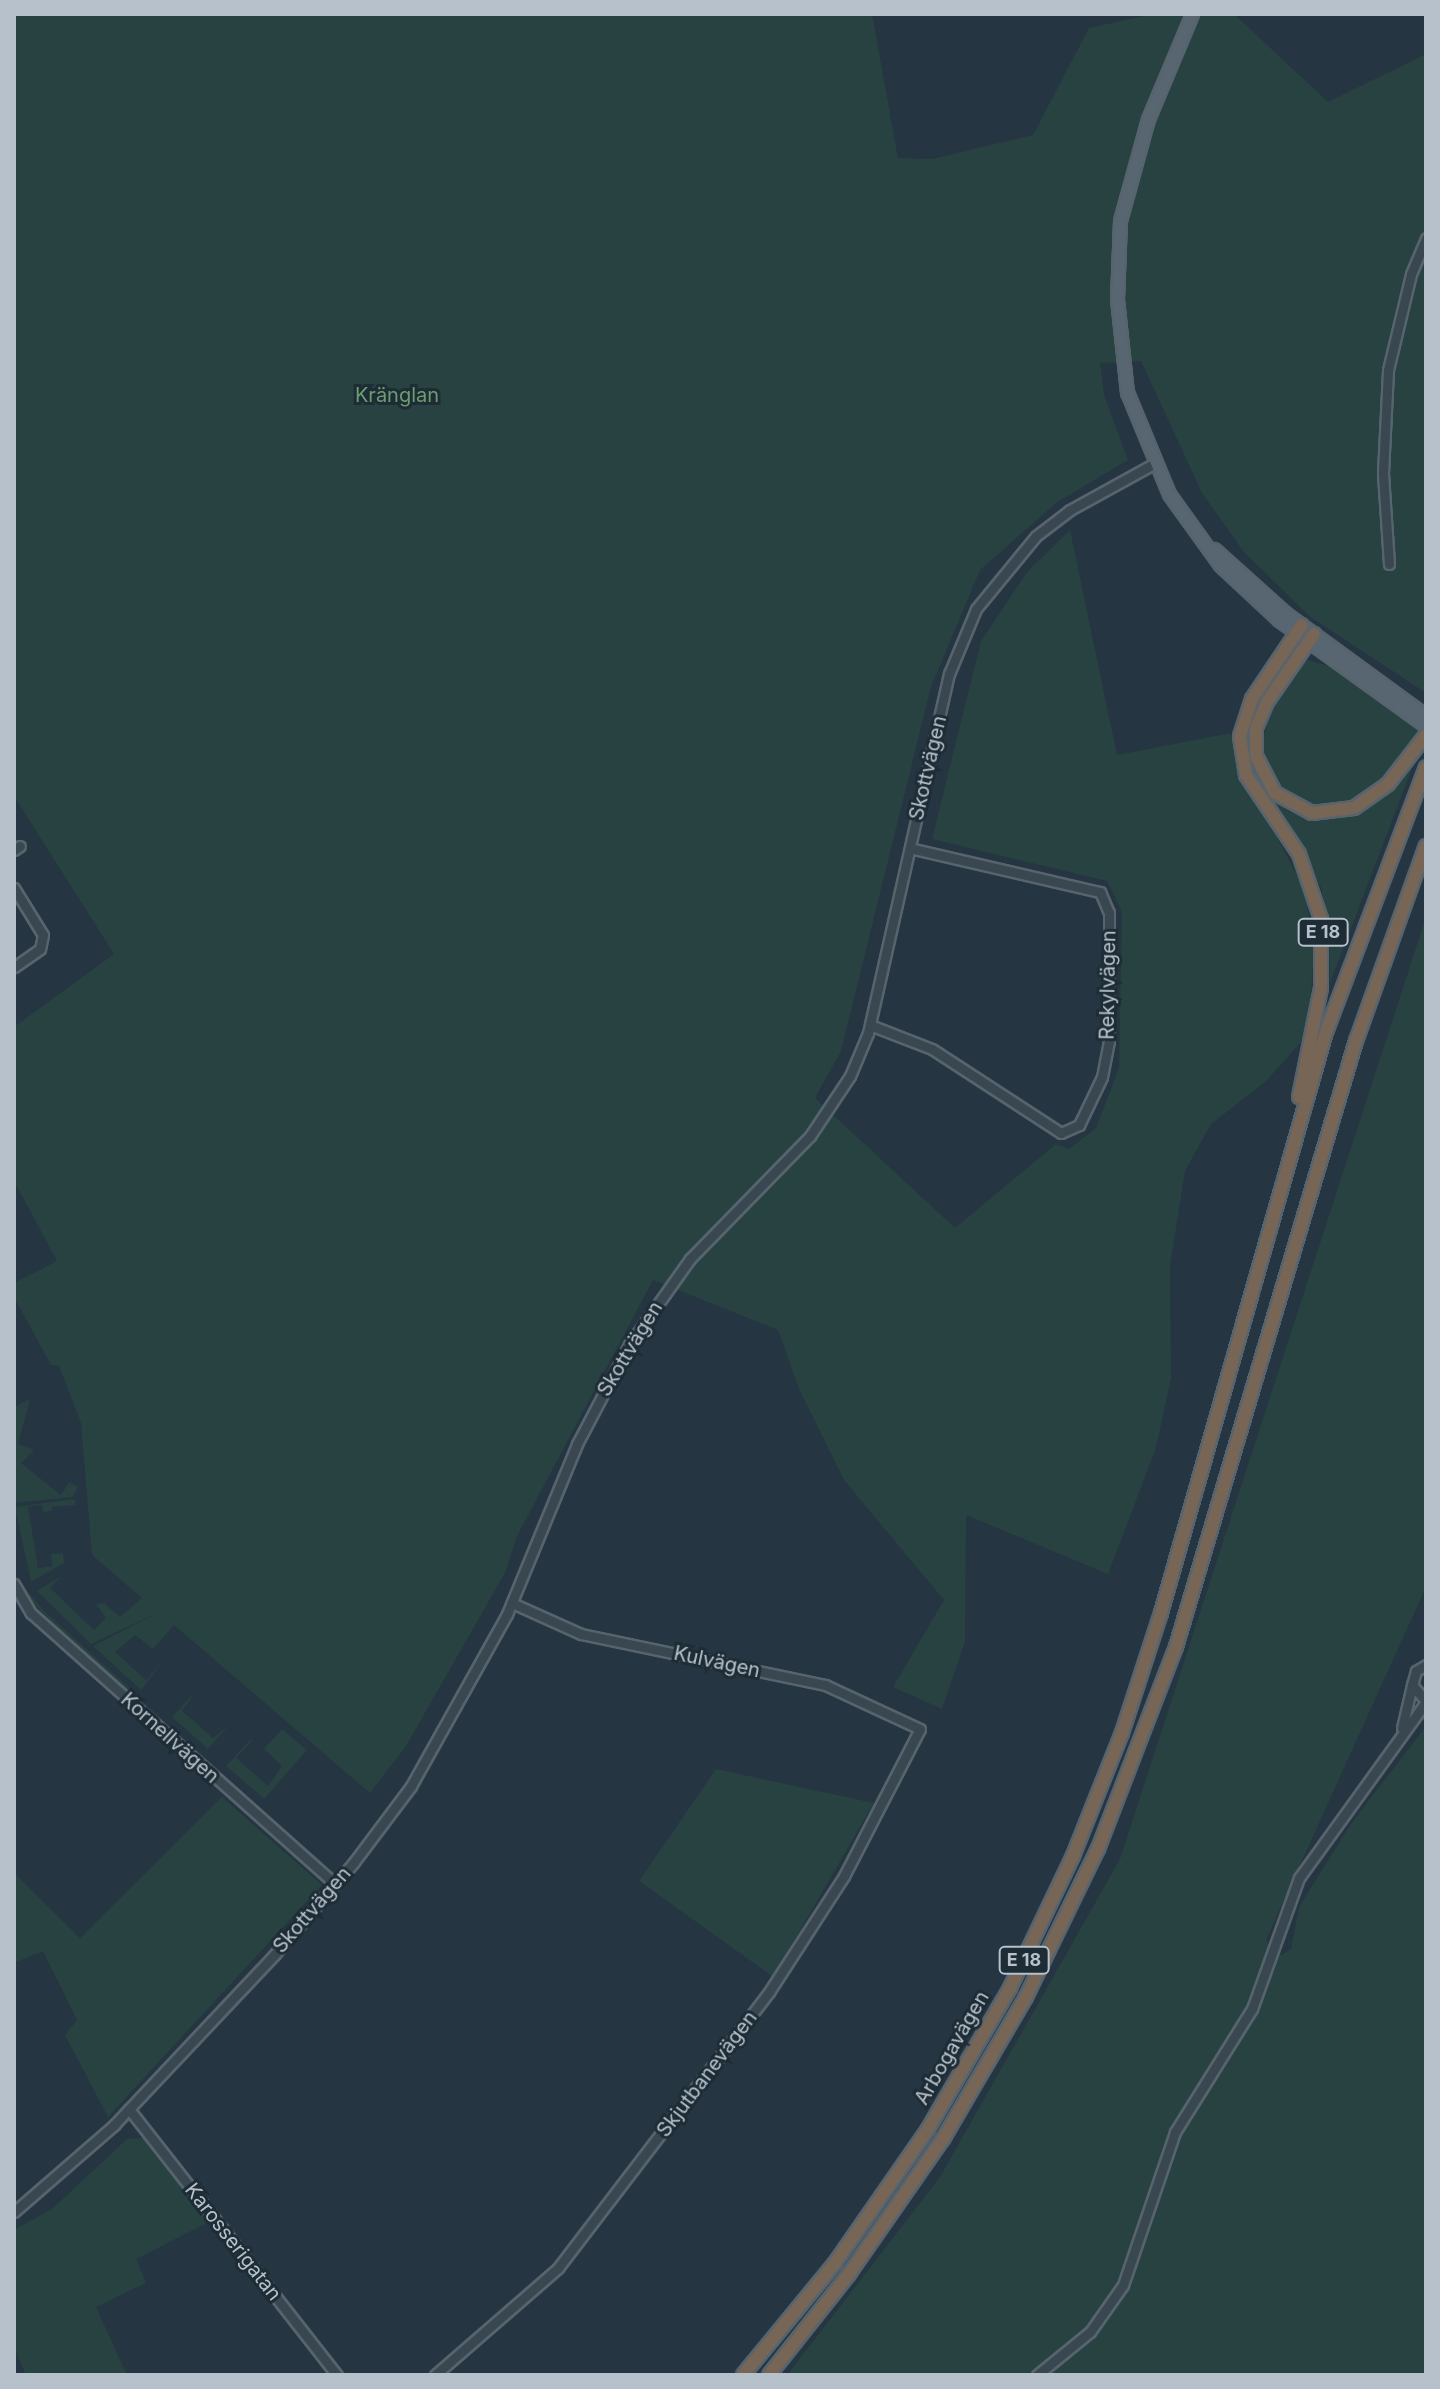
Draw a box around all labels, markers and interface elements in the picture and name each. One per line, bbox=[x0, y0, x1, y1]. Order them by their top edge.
park label: Kränglan bbox=[355, 383, 439, 407]
street label: Skottvägen bbox=[904, 713, 952, 823]
road number: E 18 bbox=[1297, 918, 1349, 946]
street label: Rekylvägen bbox=[1095, 930, 1121, 1040]
street label: Skottvägen bbox=[592, 1297, 668, 1401]
street label: Kulvägen bbox=[672, 1641, 762, 1683]
street label: Kornellvägen bbox=[116, 1688, 224, 1788]
street label: Skottvägen bbox=[268, 1862, 356, 1958]
road number: E 18 bbox=[998, 1946, 1050, 1974]
street label: Arbogavägen bbox=[910, 1987, 994, 2109]
street label: Skjutbanevägen bbox=[652, 2006, 762, 2142]
street label: Karosserigatan bbox=[180, 2178, 286, 2306]

